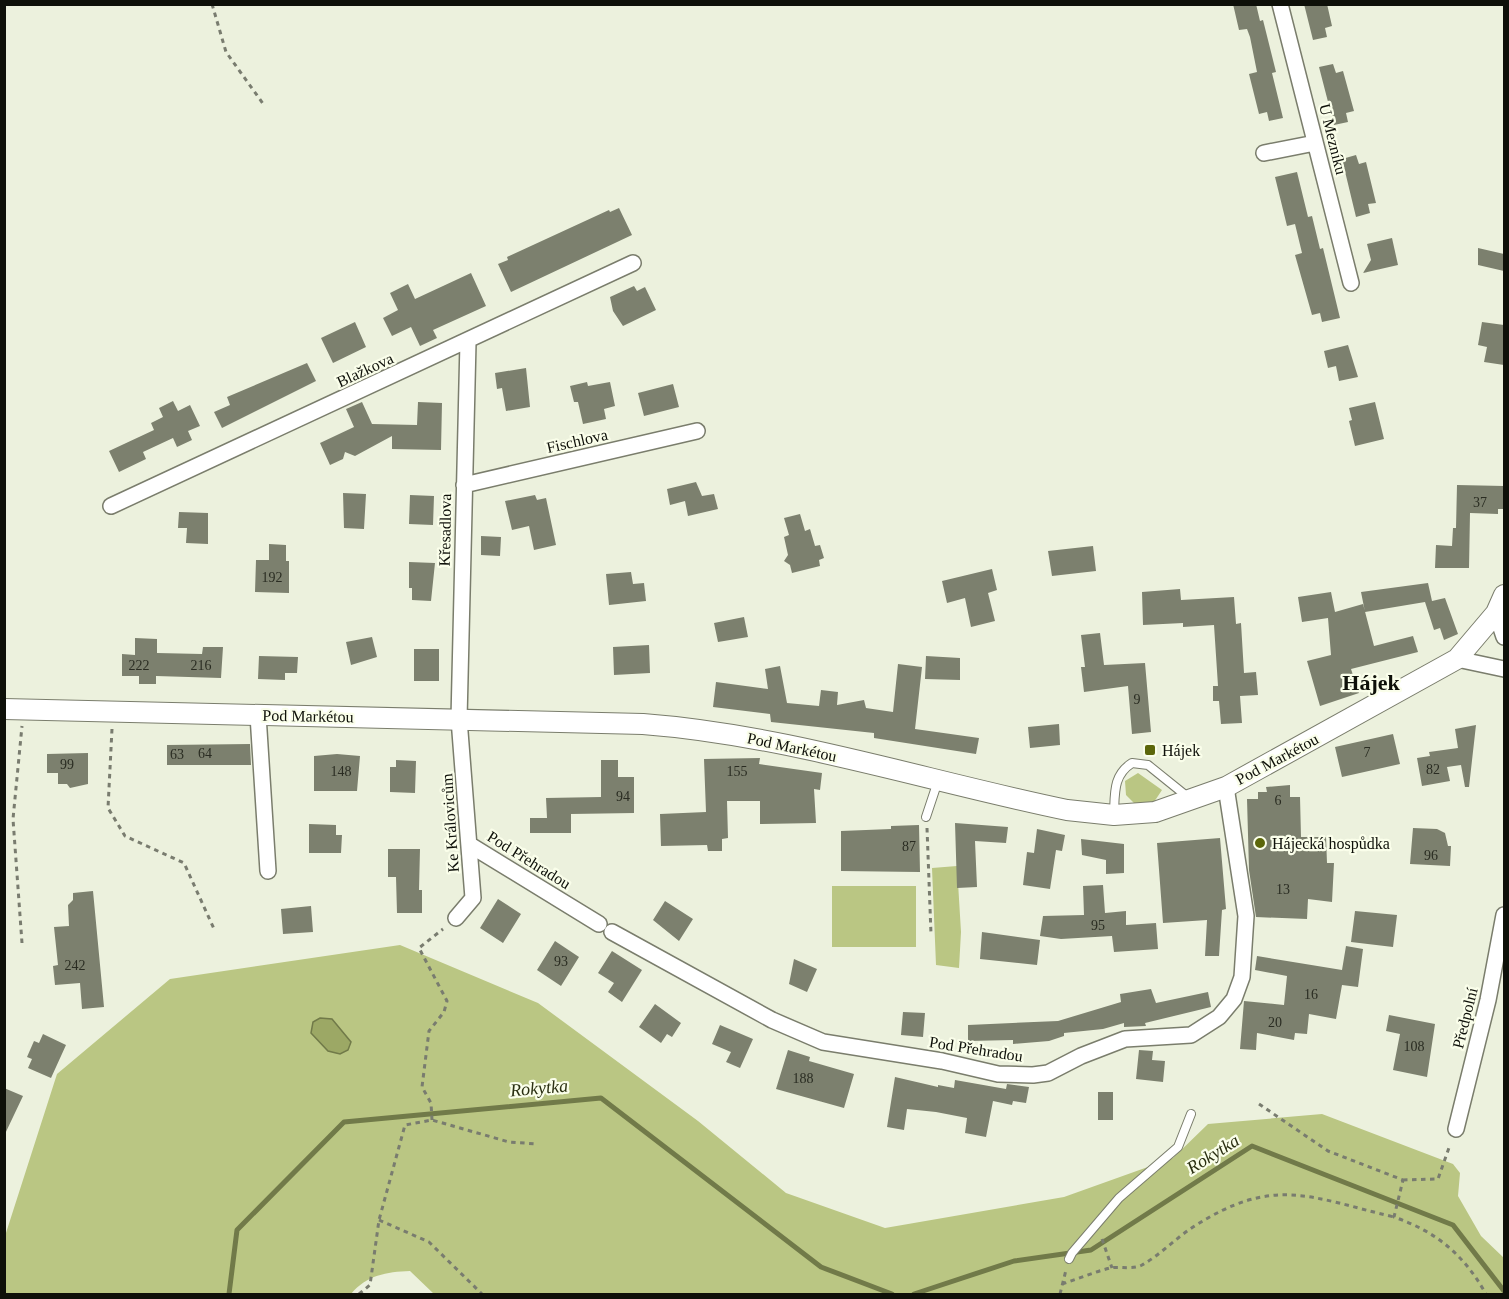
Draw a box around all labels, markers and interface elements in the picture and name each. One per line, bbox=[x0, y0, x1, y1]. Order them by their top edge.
street label: U Mezníku bbox=[1316, 102, 1350, 176]
street label: Blažkova bbox=[334, 350, 396, 390]
street label: Fischlova bbox=[545, 426, 609, 456]
street label: Křesadlova bbox=[436, 493, 454, 567]
house number: 37 bbox=[1473, 495, 1487, 510]
house number: 192 bbox=[262, 570, 283, 585]
house number: 222 bbox=[129, 658, 150, 673]
house number: 216 bbox=[191, 658, 212, 673]
district label: Hájek bbox=[1342, 670, 1400, 695]
house number: 9 bbox=[1134, 692, 1141, 707]
street label: Pod Markétou bbox=[262, 707, 354, 725]
street label: Pod Markétou bbox=[746, 729, 838, 765]
street label: Pod Markétou bbox=[1233, 730, 1321, 788]
place label: Hájek bbox=[1162, 742, 1200, 760]
marker: Hájek bbox=[1143, 743, 1157, 757]
house number: 7 bbox=[1364, 745, 1371, 760]
house number: 64 bbox=[198, 746, 212, 761]
house number: 63 bbox=[170, 747, 184, 762]
house number: 99 bbox=[60, 757, 74, 772]
house number: 82 bbox=[1426, 762, 1440, 777]
house number: 148 bbox=[331, 764, 352, 779]
house number: 155 bbox=[727, 764, 748, 779]
street label: Ke Královicům bbox=[438, 772, 462, 873]
house number: 94 bbox=[616, 789, 630, 804]
house number: 6 bbox=[1275, 793, 1282, 808]
street label: Pod Přehradou bbox=[484, 828, 574, 892]
place label: Hájecká hospůdka bbox=[1272, 835, 1390, 853]
marker: Hájecká hospůdka bbox=[1253, 836, 1267, 850]
house number: 87 bbox=[902, 839, 916, 854]
house number: 96 bbox=[1424, 848, 1438, 863]
house number: 13 bbox=[1276, 882, 1290, 897]
house number: 95 bbox=[1091, 918, 1105, 933]
house number: 93 bbox=[554, 954, 568, 969]
house number: 242 bbox=[65, 958, 86, 973]
street label: Předpolní bbox=[1449, 985, 1482, 1050]
house number: 16 bbox=[1304, 987, 1318, 1002]
house number: 20 bbox=[1268, 1015, 1282, 1030]
street label: Pod Přehradou bbox=[928, 1033, 1024, 1065]
house number: 108 bbox=[1404, 1039, 1425, 1054]
house number: 188 bbox=[793, 1071, 814, 1086]
water label: Rokytka bbox=[508, 1076, 569, 1101]
water label: Rokytka bbox=[1182, 1130, 1243, 1178]

